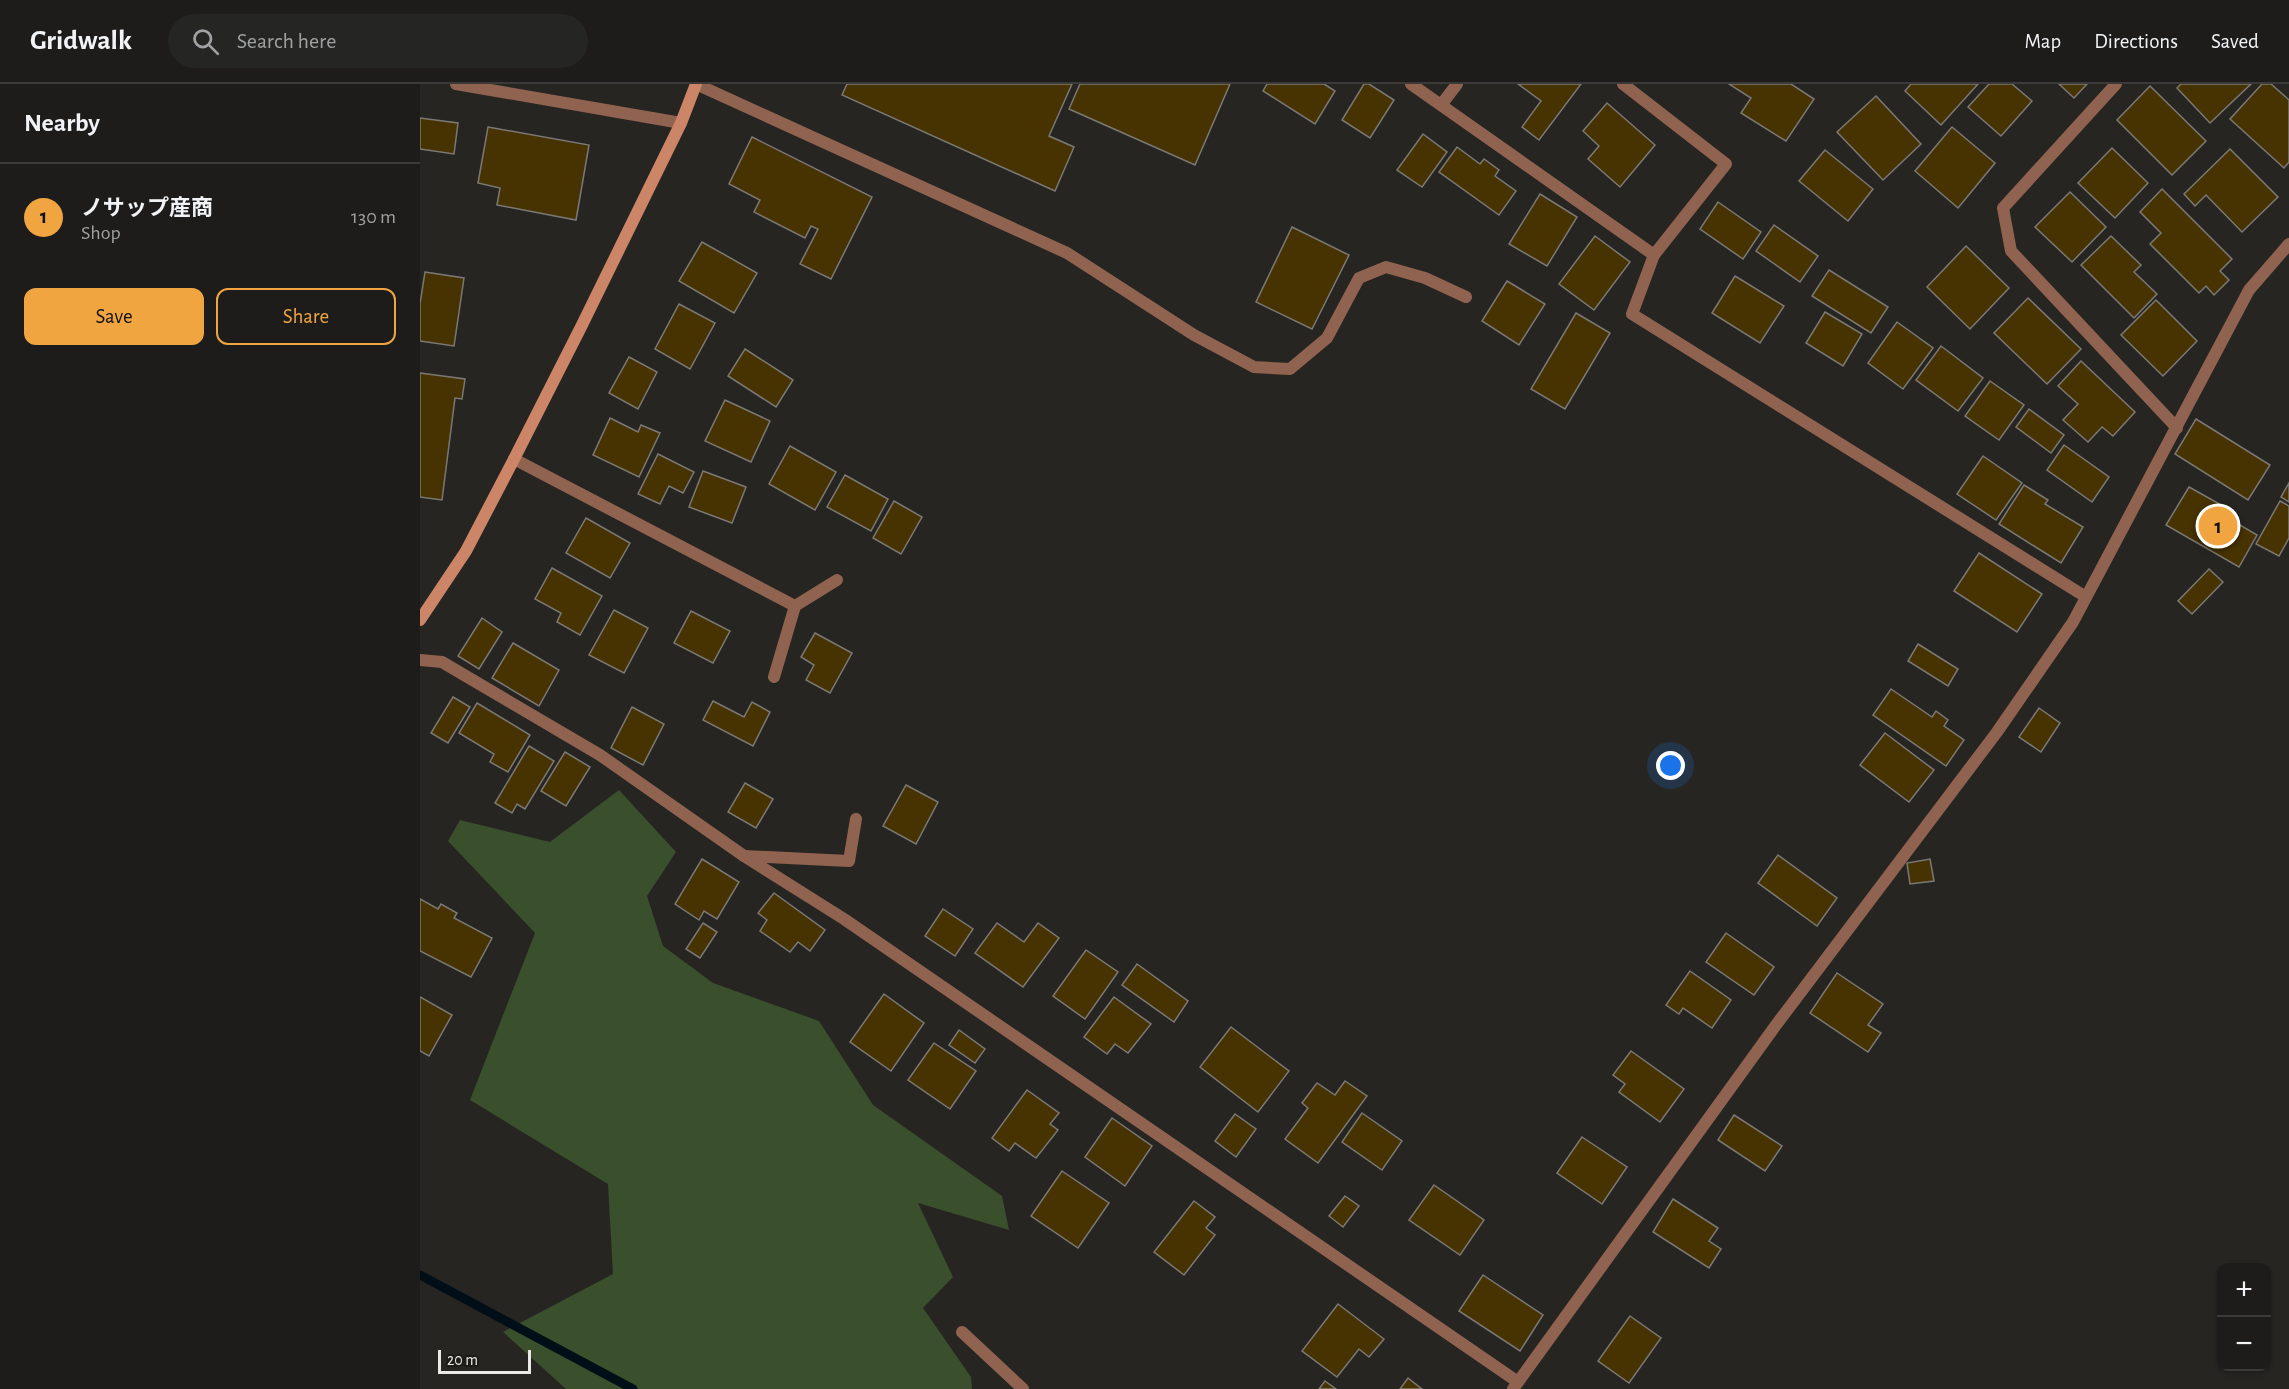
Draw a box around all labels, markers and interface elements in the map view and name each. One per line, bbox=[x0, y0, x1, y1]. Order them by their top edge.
search box bbox=[168, 14, 588, 68]
icon: search bbox=[189, 25, 222, 58]
text: Gridwalk bbox=[30, 27, 132, 55]
text: Search here bbox=[237, 30, 336, 52]
text: Map bbox=[2025, 31, 2061, 52]
text: Directions bbox=[2094, 31, 2178, 52]
text: Saved bbox=[2211, 31, 2259, 52]
text: Nearby bbox=[24, 110, 100, 136]
text: ノサップ産商 bbox=[81, 197, 213, 219]
text: 1 bbox=[40, 207, 47, 227]
text: 130 m bbox=[351, 207, 396, 227]
text: Shop bbox=[81, 223, 121, 243]
button: Save bbox=[24, 288, 204, 345]
button: Share bbox=[216, 288, 396, 345]
pin: 1 bbox=[2198, 504, 2238, 548]
your location bbox=[1656, 751, 1685, 780]
map controls bbox=[2217, 1263, 2271, 1371]
button: + bbox=[2217, 1263, 2271, 1317]
button: − bbox=[2217, 1317, 2271, 1371]
scale bar bbox=[438, 1347, 531, 1374]
text: 20 m bbox=[447, 1352, 478, 1368]

